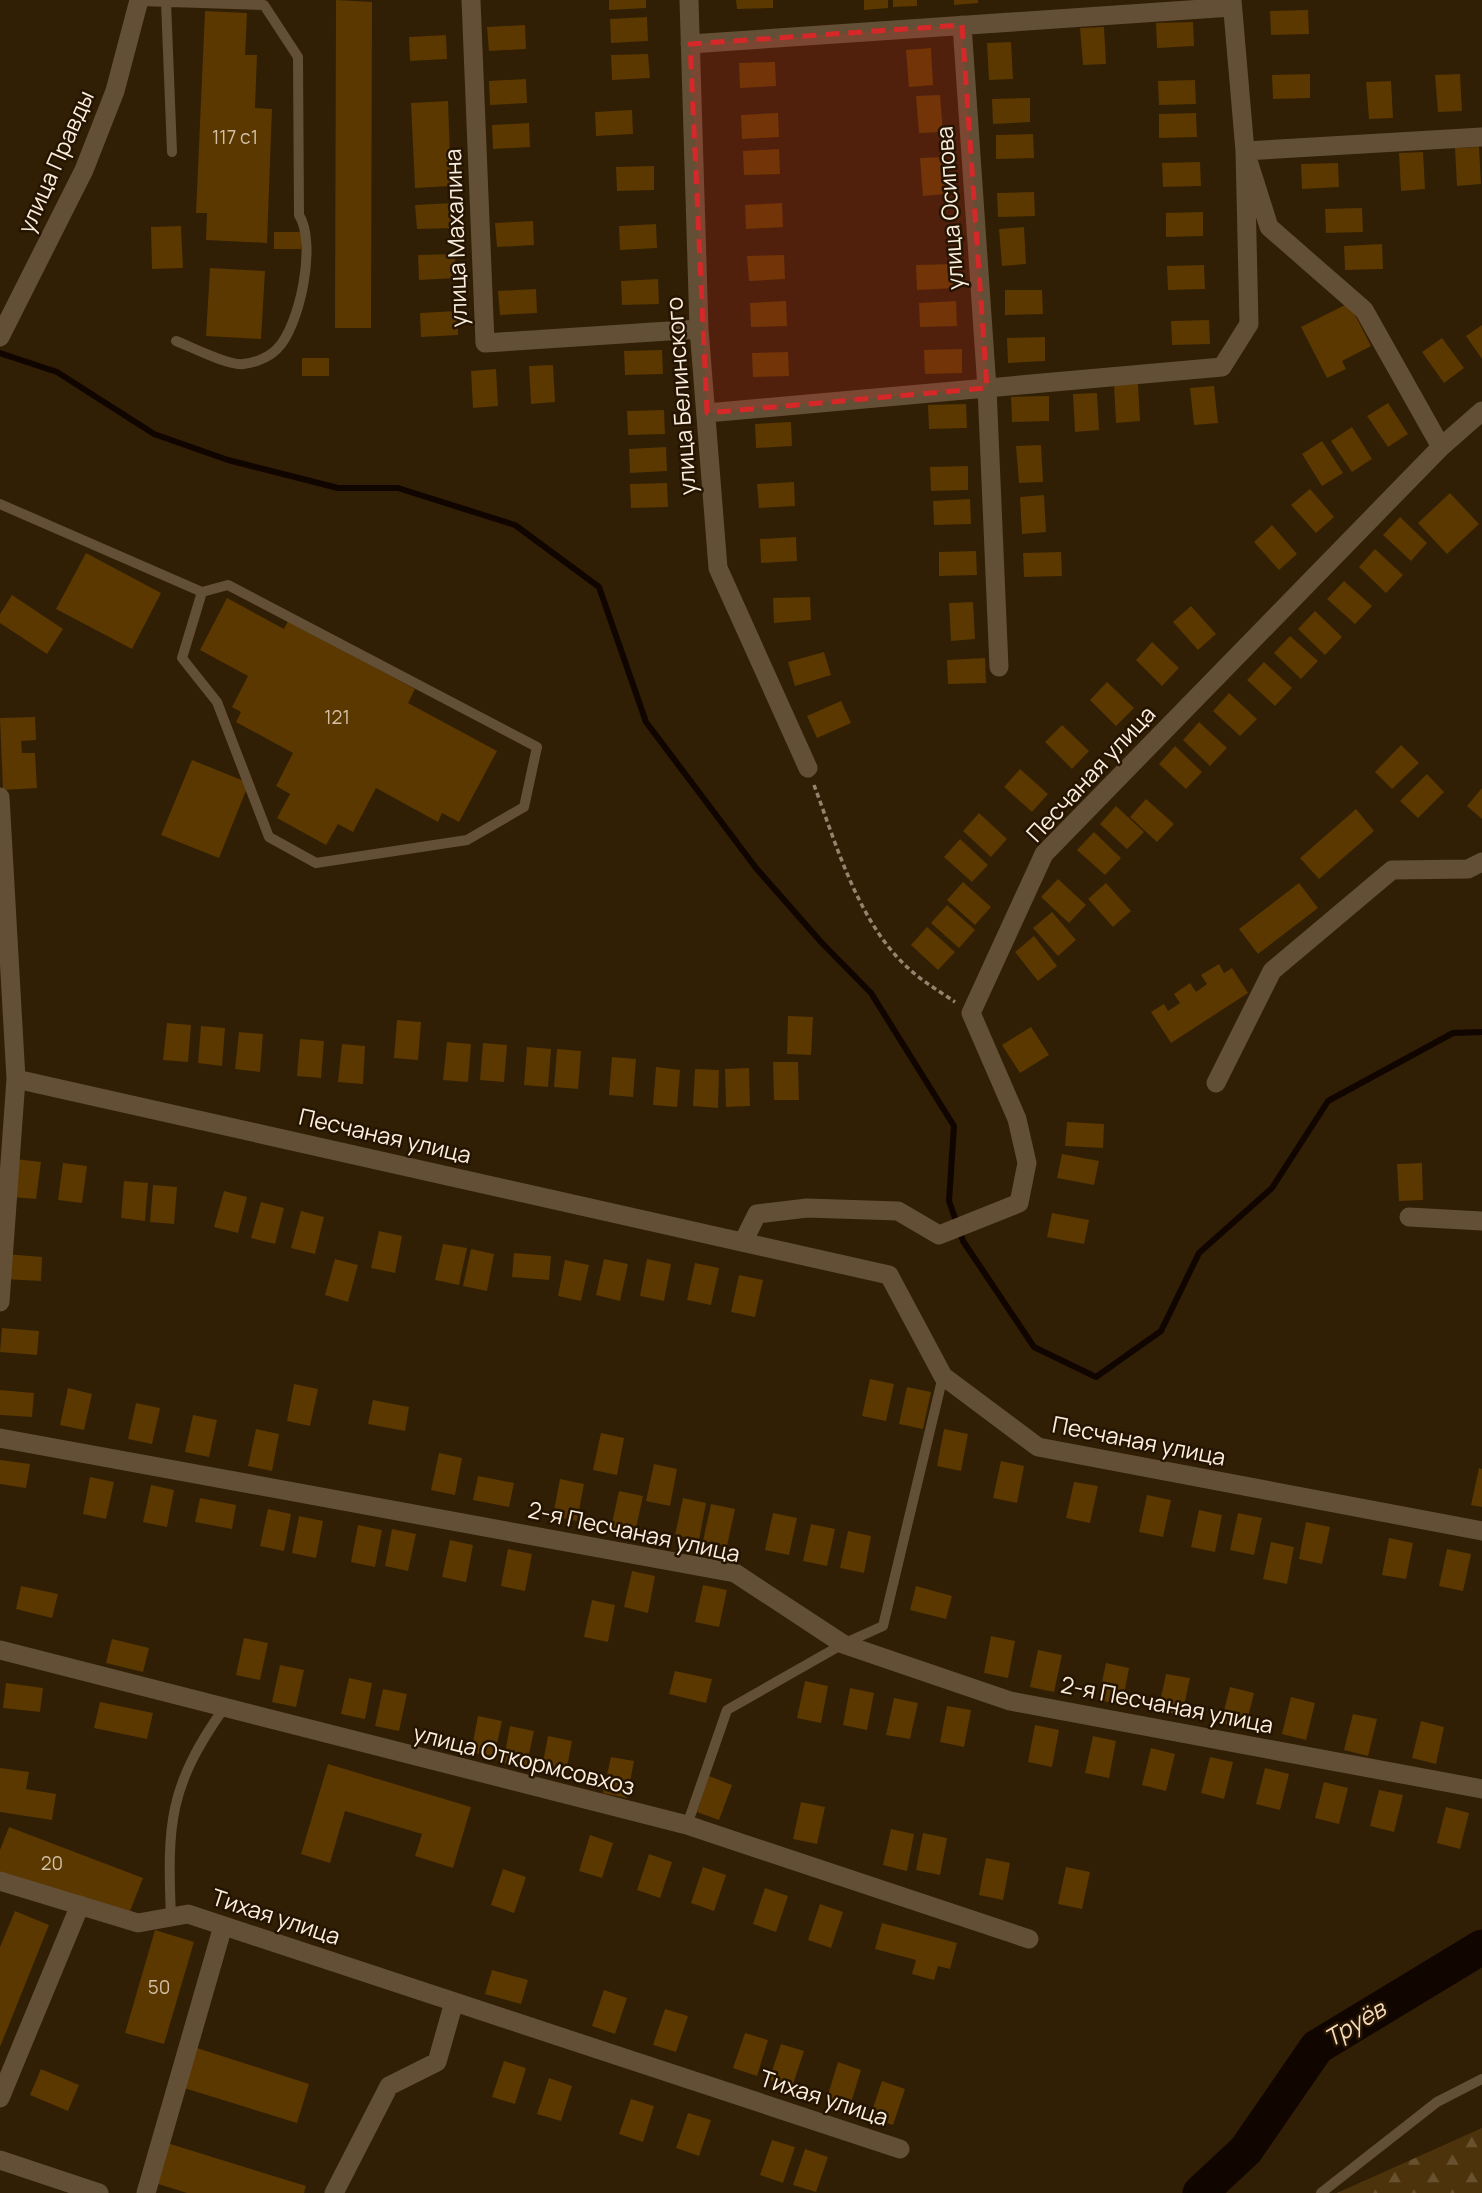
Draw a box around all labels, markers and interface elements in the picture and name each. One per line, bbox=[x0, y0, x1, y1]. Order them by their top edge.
street label: улица Правды bbox=[9, 85, 101, 238]
house number: 117 с1 bbox=[212, 124, 258, 150]
street label: улица Осипова bbox=[927, 125, 971, 291]
street label: улица Махалина bbox=[436, 148, 474, 328]
street label: улица Белинского bbox=[657, 296, 703, 496]
street label: Песчаная улица bbox=[1019, 698, 1162, 849]
house number: 121 bbox=[324, 704, 350, 730]
street label: Песчаная улица bbox=[296, 1100, 475, 1170]
street label: Песчаная улица bbox=[1050, 1408, 1229, 1473]
street label: 2-я Песчаная улица bbox=[525, 1493, 743, 1569]
street label: 2-я Песчаная улица bbox=[1058, 1668, 1276, 1740]
street label: улица Откормсовхоз bbox=[410, 1716, 638, 1802]
house number: 20 bbox=[41, 1850, 63, 1876]
street label: Тихая улица bbox=[208, 1880, 345, 1952]
house number: 50 bbox=[148, 1974, 170, 2000]
water label: Труёв bbox=[1317, 1990, 1393, 2054]
street label: Тихая улица bbox=[756, 2061, 893, 2133]

